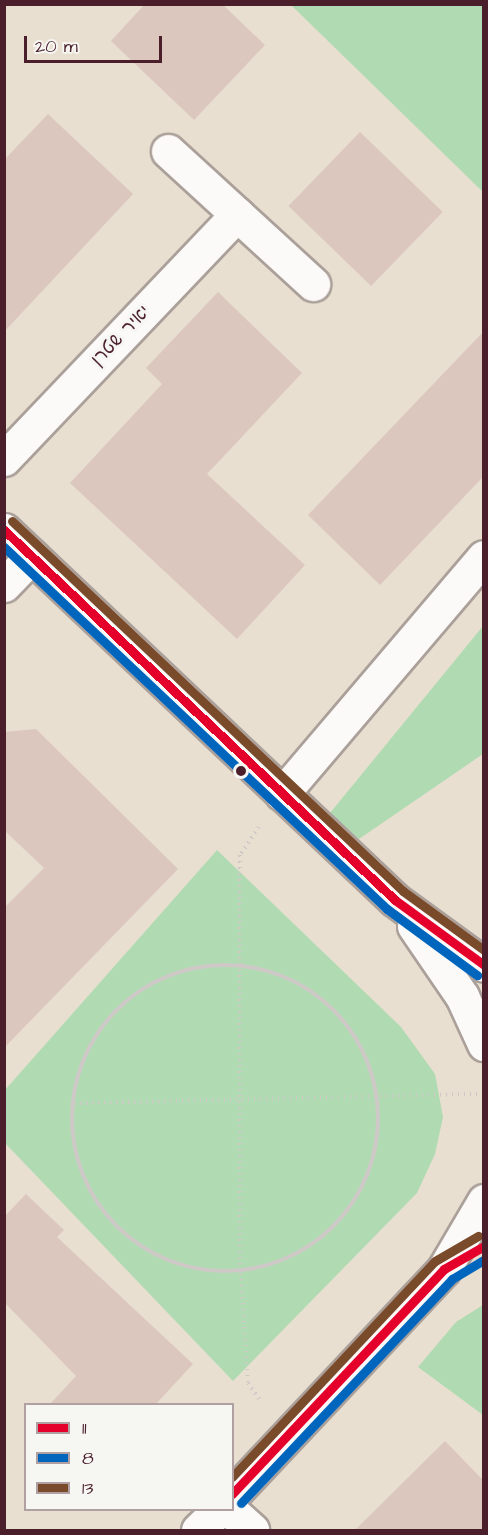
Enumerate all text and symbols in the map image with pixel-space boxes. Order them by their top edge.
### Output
scale bar [27,24,165,62]
text: 20 m [35,34,78,59]
street label: יאיר שטרן [87,301,155,371]
unlabelled marker [235,765,247,777]
legend [24,1403,234,1511]
text: 11 [82,1416,87,1441]
text: 8 [82,1446,94,1471]
text: 13 [82,1476,93,1501]

